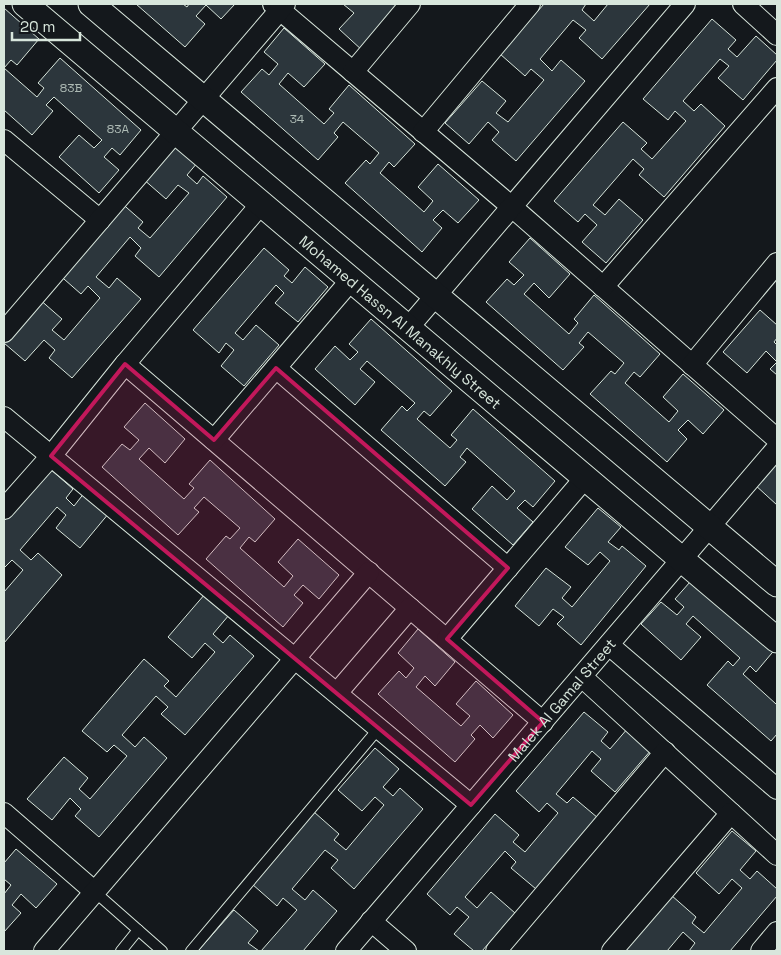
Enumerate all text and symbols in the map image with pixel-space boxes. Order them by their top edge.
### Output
scale bar [12,10,80,42]
text: 20 m [20,17,55,36]
house number: 83B [60,80,82,96]
house number: 34 [290,111,305,127]
house number: 83A [107,121,130,137]
street label: Mohamed Hassn Al Manakhly Street [296,231,506,413]
street label: Malek Al Gamal Street [503,634,620,765]

